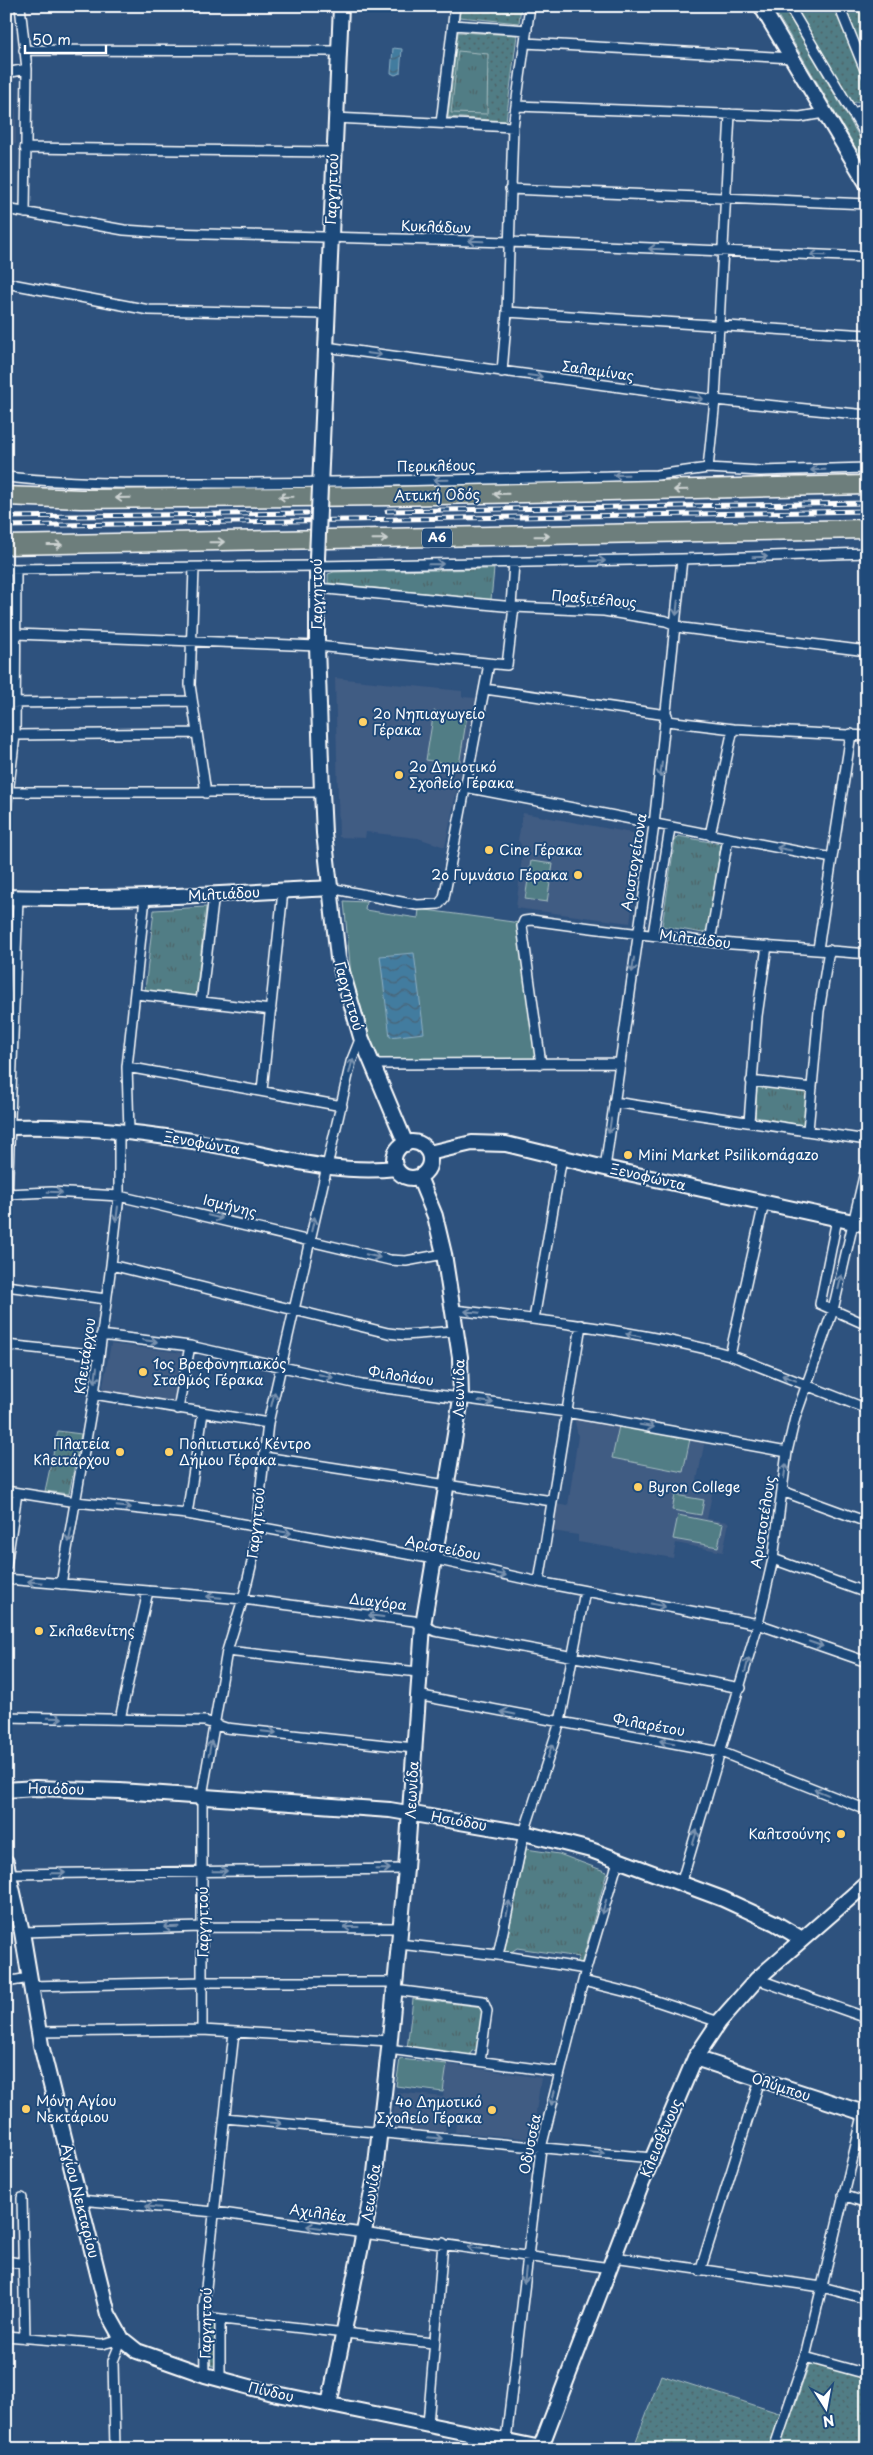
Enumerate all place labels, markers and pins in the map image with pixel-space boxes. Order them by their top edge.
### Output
place label: 2ο Νηπιαγωγείο Γέρακα [373,703,485,740]
marker: 2ο Νηπιαγωγείο Γέρακα [357,716,369,728]
place label: 2ο Δημοτικό Σχολείο Γέρακα [409,756,514,793]
marker: 2ο Δημοτικό Σχολείο Γέρακα [393,769,405,781]
place label: Cine Γέρακα [499,839,582,860]
marker: Cine Γέρακα [483,844,495,856]
place label: 2ο Γυμνάσιο Γέρακα [431,864,568,885]
marker: 2ο Γυμνάσιο Γέρακα [572,869,584,881]
place label: Mini Market Psilikomágazo [638,1144,819,1165]
marker: Mini Market Psilikomágazo [622,1149,634,1161]
place label: 1ος Βρεφονηπιακός Σταθμός Γέρακα [153,1353,287,1390]
marker: 1ος Βρεφονηπιακός Σταθμός Γέρακα [137,1366,149,1378]
place label: Πλατεία Κλειτάρχου [33,1433,110,1470]
place label: Πολιτιστικό Κέντρο Δήμου Γέρακα [179,1433,311,1470]
marker: Πλατεία Κλειτάρχου [114,1446,126,1458]
marker: Πολιτιστικό Κέντρο Δήμου Γέρακα [163,1446,175,1458]
place label: Byron College [648,1476,741,1497]
marker: Byron College [632,1481,644,1493]
place label: Σκλαβενίτης [49,1620,135,1641]
marker: Σκλαβενίτης [33,1625,45,1637]
place label: Καλτσούνης [748,1823,831,1844]
marker: Καλτσούνης [835,1828,847,1840]
place label: Μόνη Αγίου Νεκτάριου [36,2090,116,2127]
place label: 4ο Δημοτικό Σχολείο Γέρακα [377,2091,482,2128]
marker: Μόνη Αγίου Νεκτάριου [20,2103,32,2115]
marker: 4ο Δημοτικό Σχολείο Γέρακα [486,2104,498,2116]

